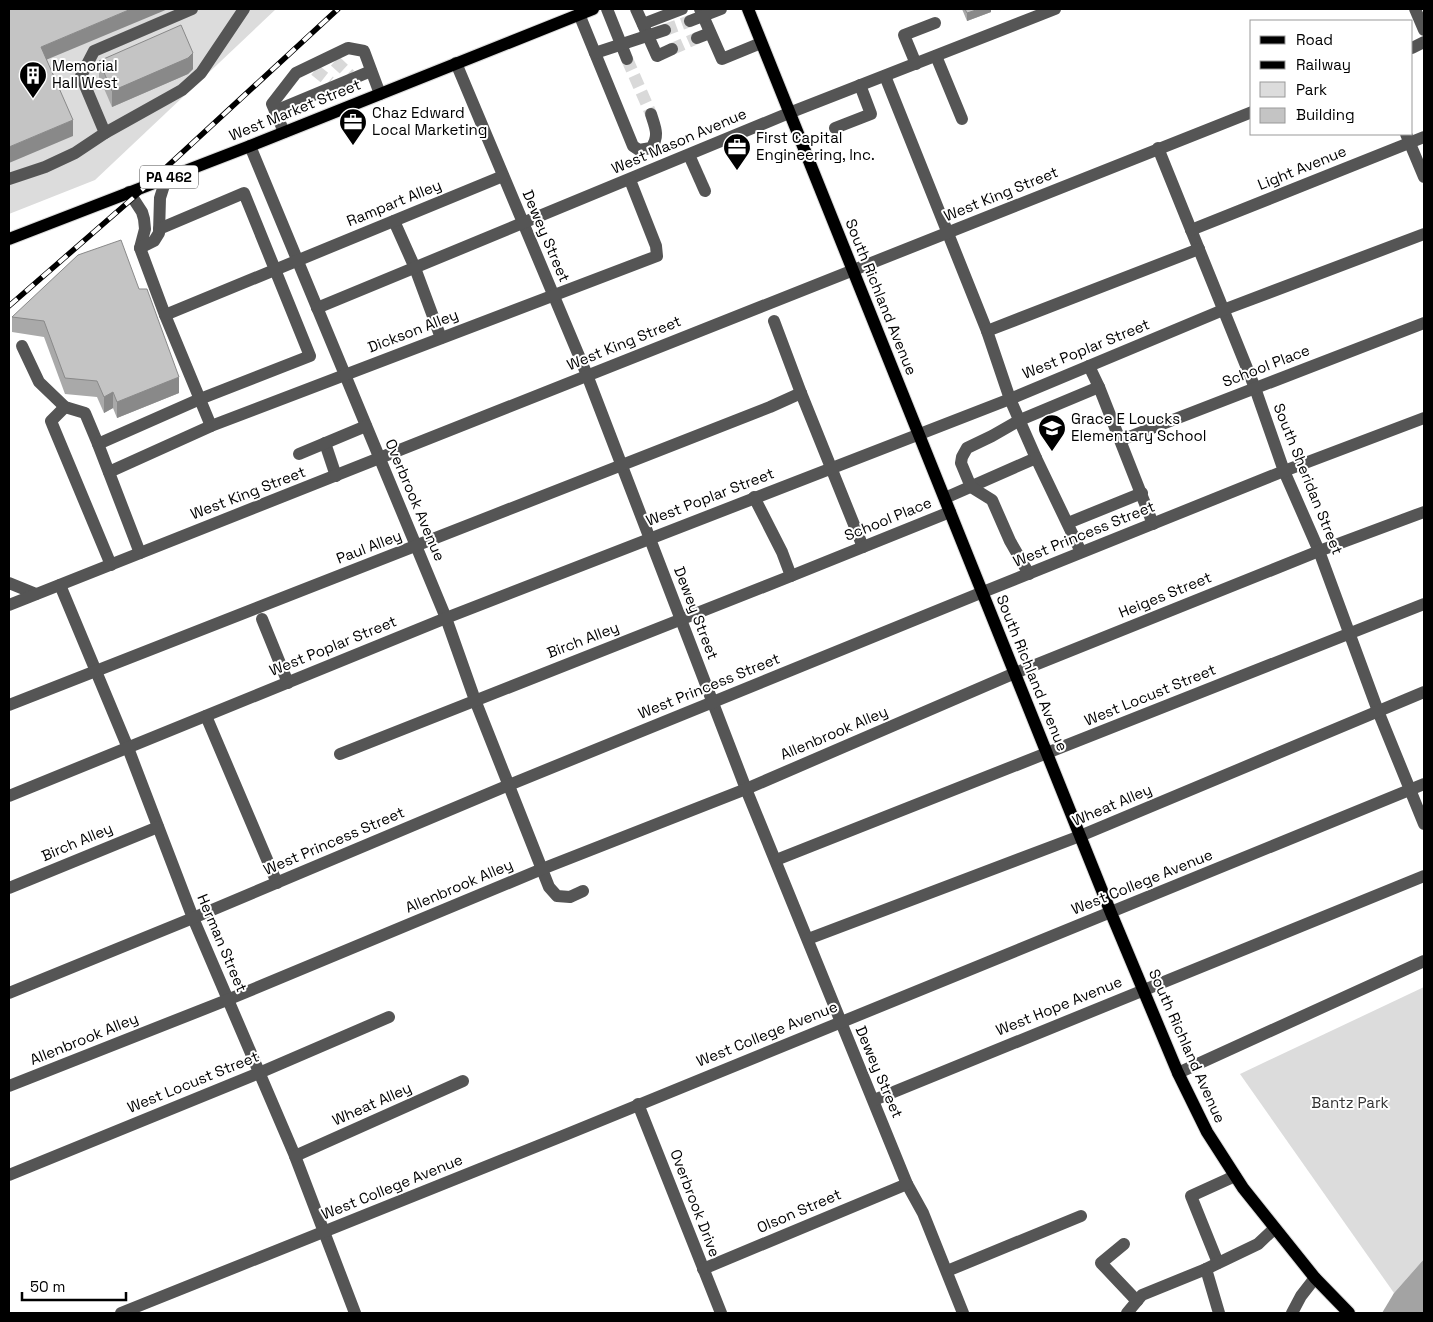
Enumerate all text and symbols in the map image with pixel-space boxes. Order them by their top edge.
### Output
legend [1250,20,1413,135]
text: Road [1296,30,1333,49]
text: Railway [1296,55,1351,74]
place label: Memorial Hall West [52,56,118,92]
building icon: Memorial Hall West [18,60,48,99]
street label: West Market Street [226,74,364,145]
text: Park [1296,80,1327,99]
place label: Chaz Edward Local Marketing [372,103,487,139]
street label: West Mason Avenue [608,103,749,178]
text: Building [1296,105,1355,124]
office icon: Chaz Edward Local Marketing [338,107,368,146]
place label: First Capital Engineering, Inc. [756,128,875,164]
office icon: First Capital Engineering, Inc. [722,132,752,171]
street label: Light Avenue [1255,141,1349,194]
street label: West King Street [941,162,1061,225]
road number: PA 462 [140,166,198,188]
street label: Rampart Alley [344,175,444,230]
street label: Dewey Street [519,187,574,285]
street label: South Richland Avenue [841,216,922,378]
street label: Dickson Alley [365,305,461,356]
street label: West King Street [564,311,684,374]
street label: West Poplar Street [1019,314,1152,383]
street label: School Place [1219,340,1312,391]
street label: South Sheridan Street [1269,400,1348,557]
place label: Grace E Loucks Elementary School [1071,409,1207,445]
school or university icon: Grace E Loucks Elementary School [1037,413,1067,452]
street label: Overbrook Avenue [381,436,450,564]
street label: West King Street [188,462,308,523]
street label: West Poplar Street [643,463,777,530]
street label: School Place [841,492,934,545]
street label: West Princess Street [1010,496,1158,571]
street label: Paul Alley [333,525,404,568]
street label: Dewey Street [670,564,723,662]
street label: Heiges Street [1116,567,1214,622]
street label: South Richland Avenue [992,592,1073,754]
street label: West Poplar Street [266,611,399,680]
street label: Birch Alley [544,617,622,662]
street label: West Princess Street [635,648,783,723]
street label: West Locust Street [1081,659,1218,730]
street label: Allenbrook Alley [777,701,890,764]
street label: Wheat Alley [1069,779,1155,830]
street label: West Princess Street [261,802,407,879]
street label: Birch Alley [38,818,115,865]
street label: West College Avenue [1068,844,1215,919]
street label: Allenbrook Alley [402,854,515,917]
street label: Herman Street [193,891,252,995]
street label: South Richland Avenue [1145,966,1230,1126]
street label: West Hope Avenue [993,971,1125,1040]
street label: West College Avenue [693,996,840,1071]
street label: Allenbrook Alley [27,1008,141,1069]
street label: Dewey Street [852,1023,907,1121]
street label: West Locust Street [124,1046,261,1117]
street label: Wheat Alley [329,1078,414,1129]
park label: Bantz Park [1311,1093,1389,1112]
street label: Overbrook Drive [666,1146,725,1259]
street label: West College Avenue [318,1149,465,1224]
street label: Olson Street [754,1184,844,1237]
scale bar [22,1270,126,1302]
text: 50 m [30,1277,65,1296]

